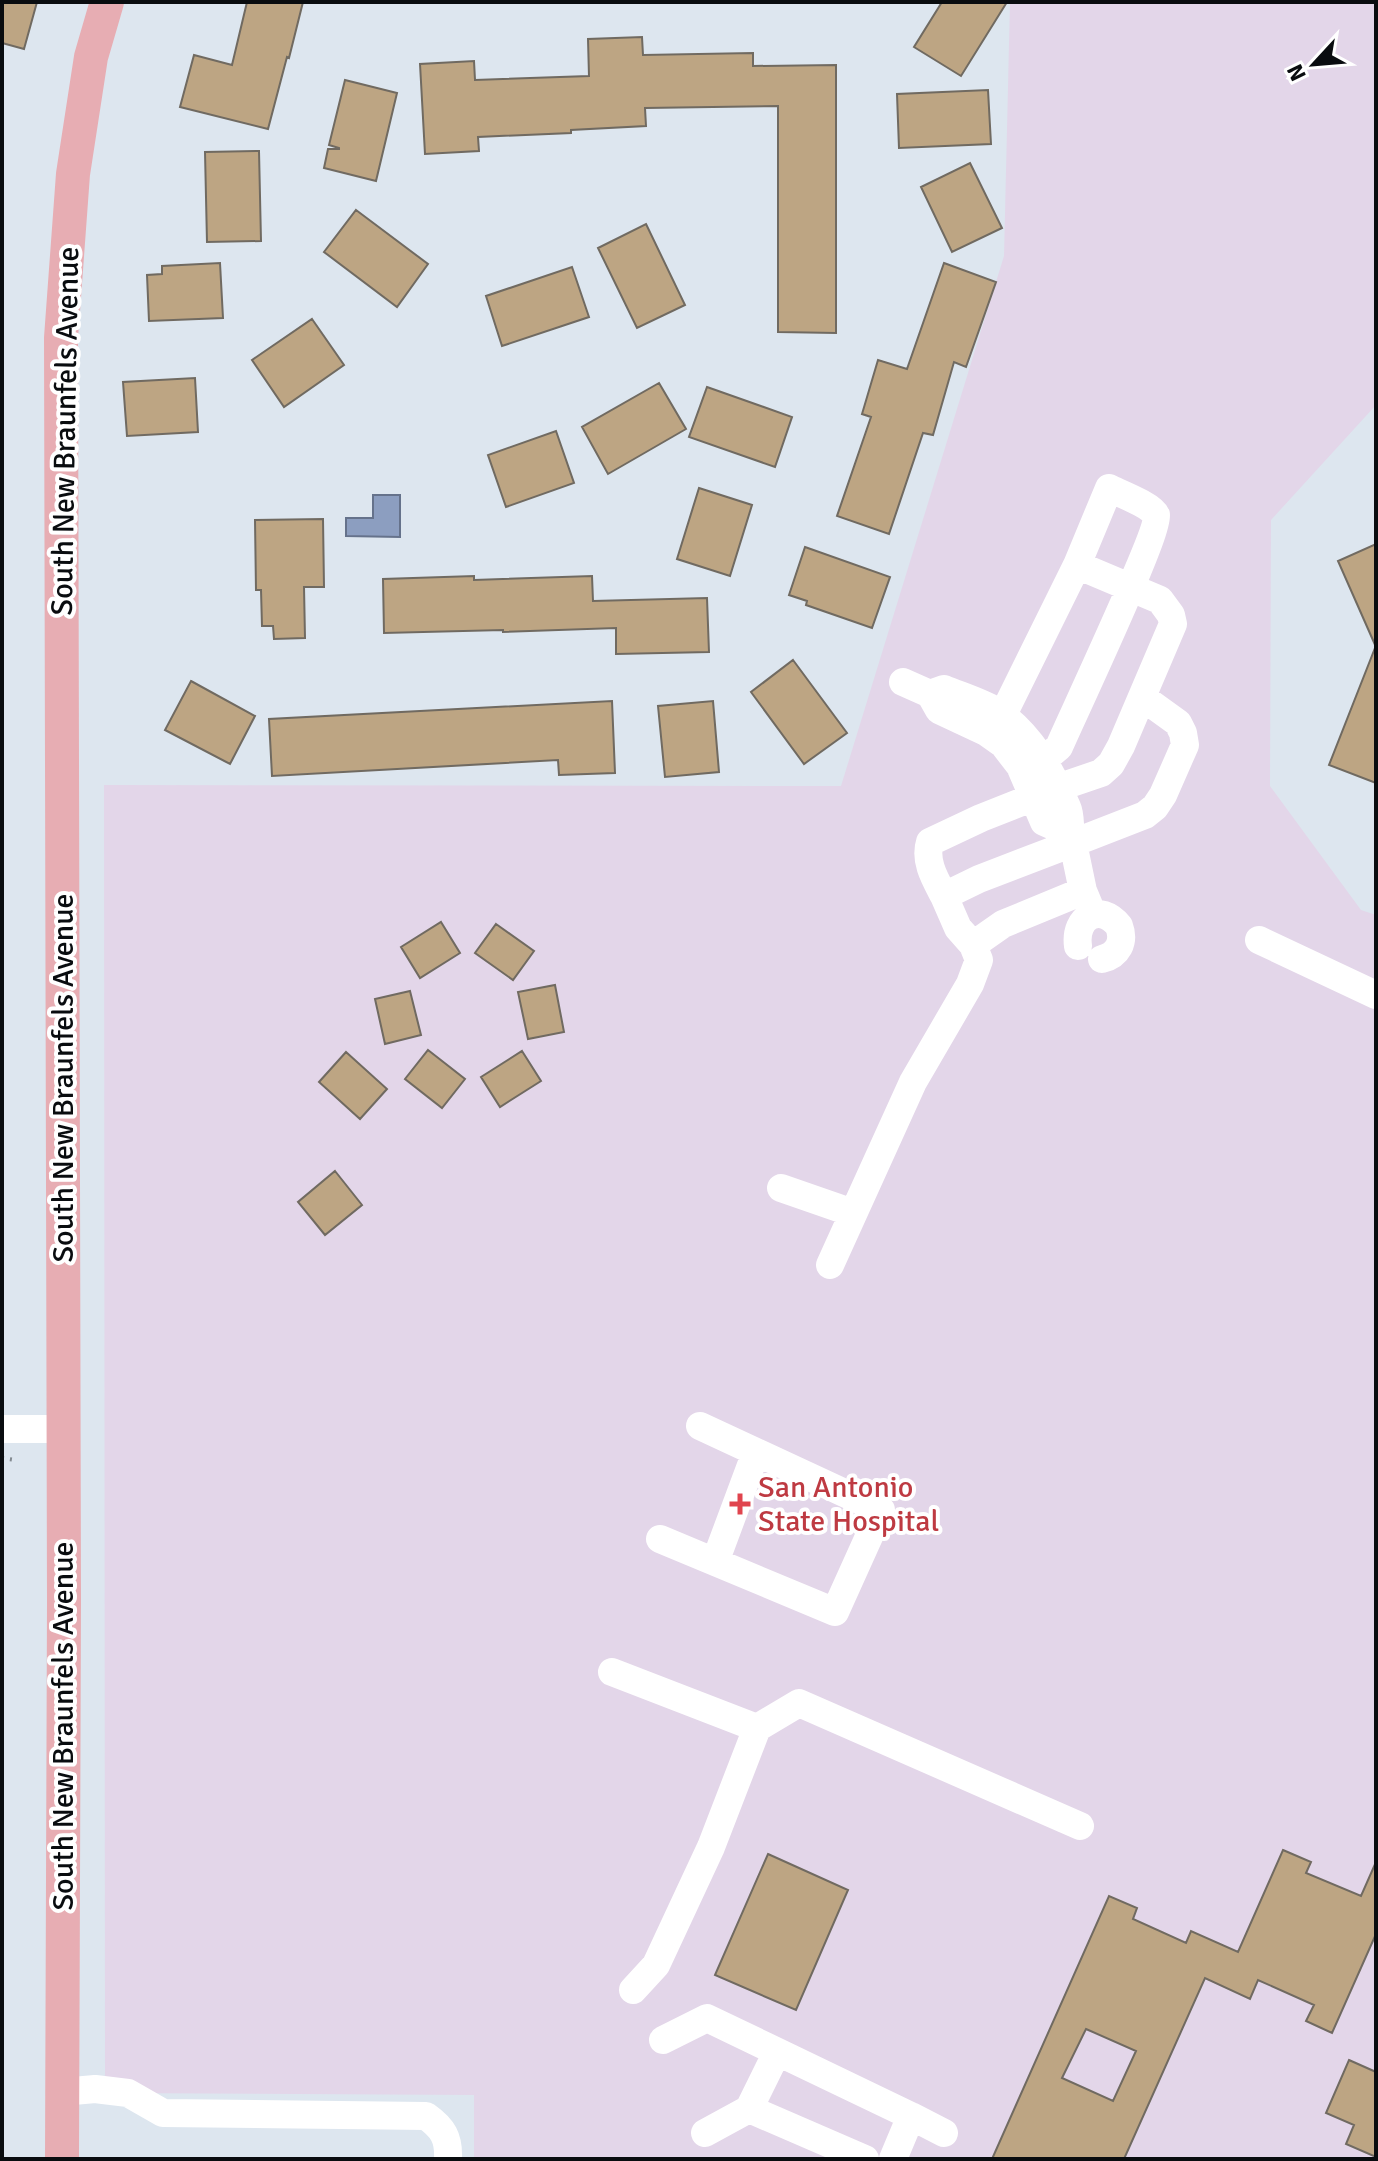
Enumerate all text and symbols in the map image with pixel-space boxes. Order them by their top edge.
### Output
north arrow [1274,24,1354,104]
text: N [1281,60,1312,85]
street label: South New Braunfels Avenue [44,246,87,616]
street label: South New Braunfels Avenue [45,893,82,1263]
place label: San Antonio State Hospital [758,1469,939,1540]
marker: San Antonio State Hospital [729,1493,751,1515]
street label: South New Braunfels Avenue [45,1541,82,1911]

